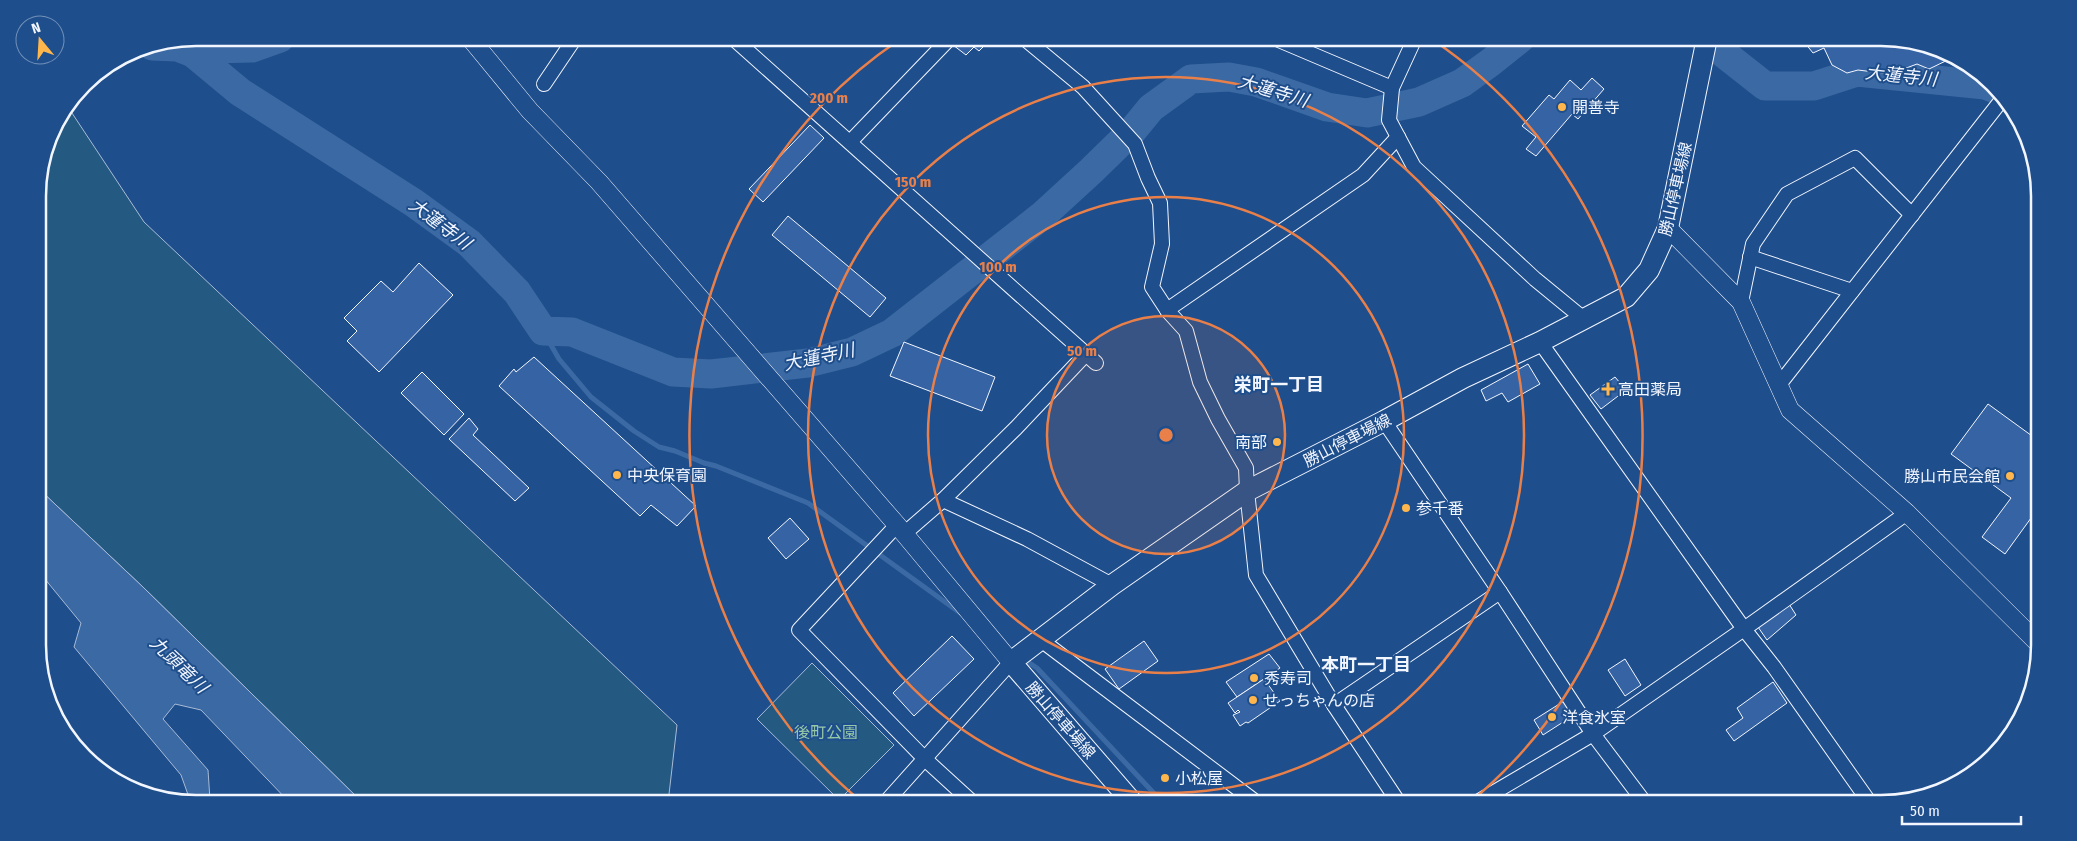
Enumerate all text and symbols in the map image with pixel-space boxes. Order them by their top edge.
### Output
north arrow [15,15,65,65]
text: N [30,19,43,37]
water label: 大蓮寺川 [1864,61,1940,91]
water label: 大蓮寺川 [1235,70,1313,113]
text: 200 m [809,89,848,107]
place label: 開善寺 [1572,98,1620,117]
marker: 開善寺 [1556,101,1568,113]
street label: 勝山停車場線 [1655,140,1696,238]
text: 150 m [895,173,931,191]
water label: 大蓮寺川 [405,194,477,256]
text: 100 m [979,258,1017,276]
water label: 大蓮寺川 [781,338,858,375]
text: 50 m [1067,342,1097,360]
district label: 栄町一丁目 [1234,374,1324,396]
place label: 高田薬局 [1618,380,1682,399]
marker: 高田薬局 [1602,383,1614,395]
street label: 勝山停車場線 [1300,410,1394,471]
centre of rings [1157,426,1175,444]
place label: 南部 [1235,433,1267,452]
marker: 南部 [1271,436,1283,448]
place label: 中央保育園 [627,466,707,485]
place label: 勝山市民会館 [1904,467,2000,486]
marker: 中央保育園 [611,469,623,481]
marker: 勝山市民会館 [2004,470,2016,482]
place label: 参千番 [1416,499,1464,518]
marker: 参千番 [1400,502,1412,514]
water label: 九頭竜川 [145,632,214,699]
district label: 本町一丁目 [1321,654,1411,676]
place label: 秀寿司 [1264,669,1312,688]
marker: 秀寿司 [1248,672,1260,684]
street label: 勝山停車場線 [1022,678,1099,763]
place label: せっちゃんの店 [1263,691,1375,710]
marker: せっちゃんの店 [1247,694,1259,706]
place label: 洋食氷室 [1562,708,1626,727]
marker: 洋食氷室 [1546,711,1558,723]
park label: 後町公園 [794,723,858,742]
place label: 小松屋 [1175,769,1223,788]
marker: 小松屋 [1159,772,1171,784]
scale bar [1902,794,2021,826]
text: 50 m [1910,802,1940,820]

